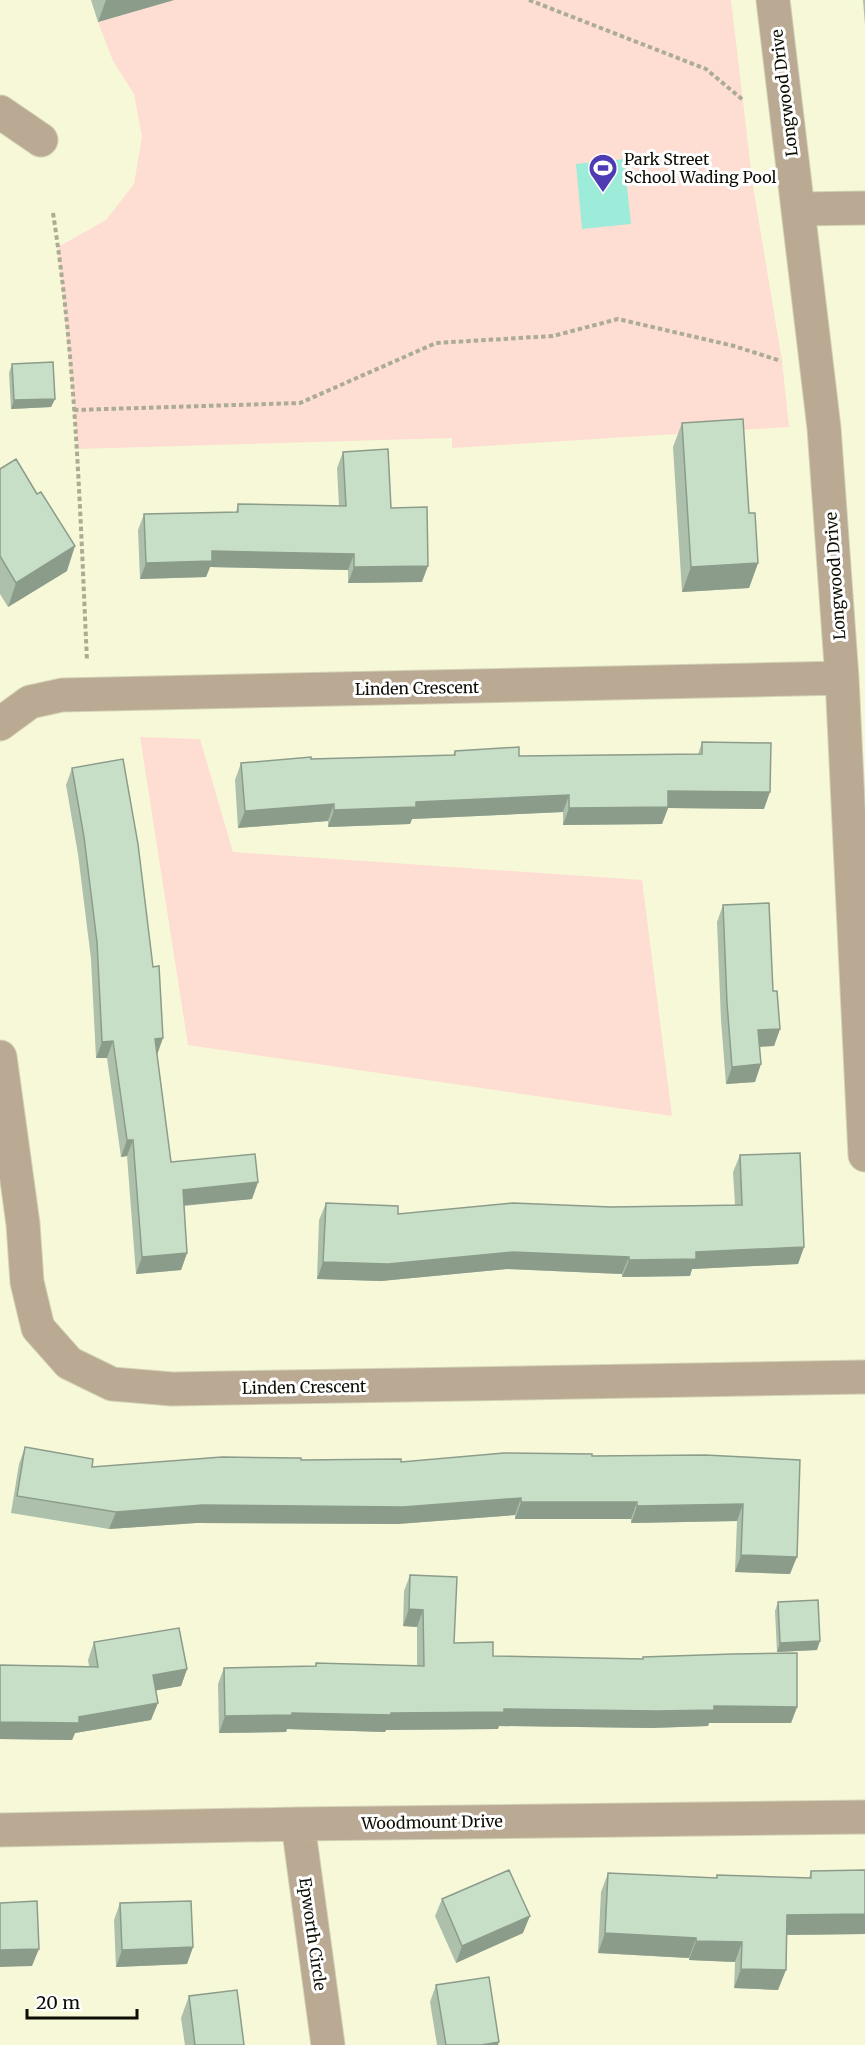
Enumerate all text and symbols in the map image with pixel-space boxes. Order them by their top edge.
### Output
street label: Longwood Drive [766,28,802,158]
place label: Park Street School Wading Pool [624,149,777,187]
sports icon: Park Street School Wading Pool [587,152,619,194]
street label: Longwood Drive [821,512,849,640]
street label: Linden Crescent [355,677,480,699]
street label: Linden Crescent [242,1376,367,1398]
street label: Woodmount Drive [360,1811,503,1833]
street label: Epworth Circle [295,1876,331,1992]
scale bar [27,1982,136,2020]
text: 20 m [36,1991,80,2014]

